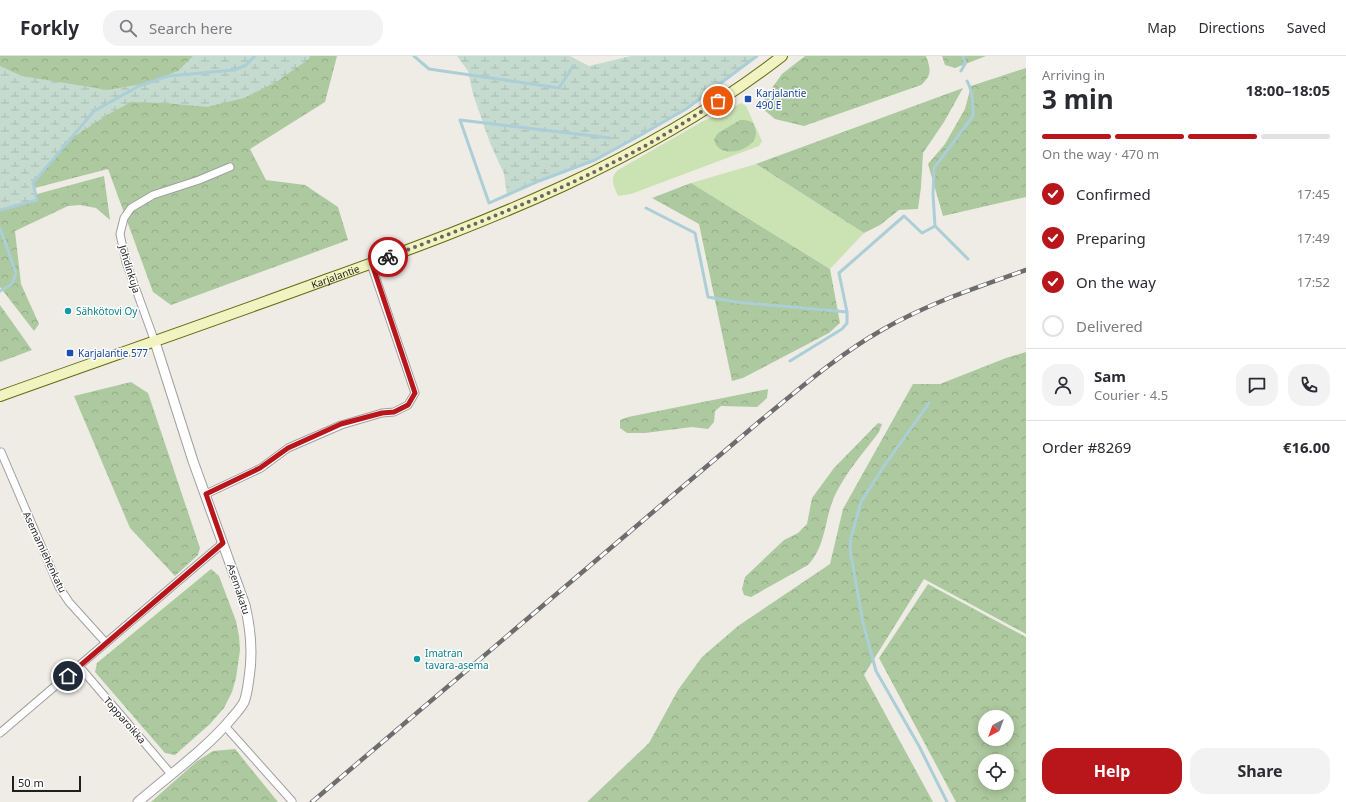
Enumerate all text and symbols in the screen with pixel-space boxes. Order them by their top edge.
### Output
search box [103,10,383,46]
text: Forkly [20,15,79,41]
icon: search [117,17,139,39]
text: Search here [149,18,233,38]
text: Map [1147,18,1176,37]
text: Directions [1198,18,1265,37]
text: Saved [1287,18,1326,37]
text: Arriving in [1042,66,1105,84]
text: 18:00–18:05 [1245,80,1330,100]
text: 3 min [1042,81,1114,117]
pin [701,84,735,118]
place label: Karjalantie 490 E [756,86,807,112]
icon: bag [707,90,729,112]
marker: Karjalantie 490 E [743,94,753,104]
text: On the way · 470 m [1042,145,1159,163]
icon: check [1042,183,1064,205]
text: Confirmed [1076,184,1151,204]
text: 17:45 [1297,185,1330,203]
icon: check [1042,227,1064,249]
text: Preparing [1076,228,1146,248]
text: 17:49 [1297,229,1330,247]
courier [368,237,408,277]
street label: Johdinkuja [116,242,144,295]
icon: bike [377,246,399,268]
street label: Karjalantie [309,261,362,292]
icon: check [1042,271,1064,293]
text: On the way [1076,272,1156,292]
text: 17:52 [1297,273,1330,291]
place label: Sähkötovi Oy [76,304,138,318]
marker: Sähkötovi Oy [63,306,73,316]
text: Delivered [1076,316,1143,336]
place label: Karjalantie 577 [78,346,148,360]
marker: Karjalantie 577 [65,348,75,358]
button: person [1042,364,1084,406]
button: chat [1236,364,1278,406]
button: phone [1288,364,1330,406]
text: Sam [1094,366,1126,386]
text: Courier · 4.5 [1094,386,1168,404]
text: Order #8269 [1042,437,1131,457]
text: €16.00 [1283,437,1330,457]
street label: Asemamiehenkatu [20,509,70,595]
street label: Asemakatu [224,562,254,616]
place label: Imatran tavara-asema [425,646,489,672]
marker: Imatran tavara-asema [412,654,422,664]
pin [51,659,85,693]
icon: home [57,665,79,687]
street label: Topparoikka [101,694,149,746]
north arrow [978,710,1014,746]
map controls [978,710,1014,790]
button: Help [1042,748,1182,794]
button: Share [1190,748,1330,794]
button: locate [978,754,1014,790]
scale bar [12,774,81,793]
text: 50 m [18,775,44,790]

